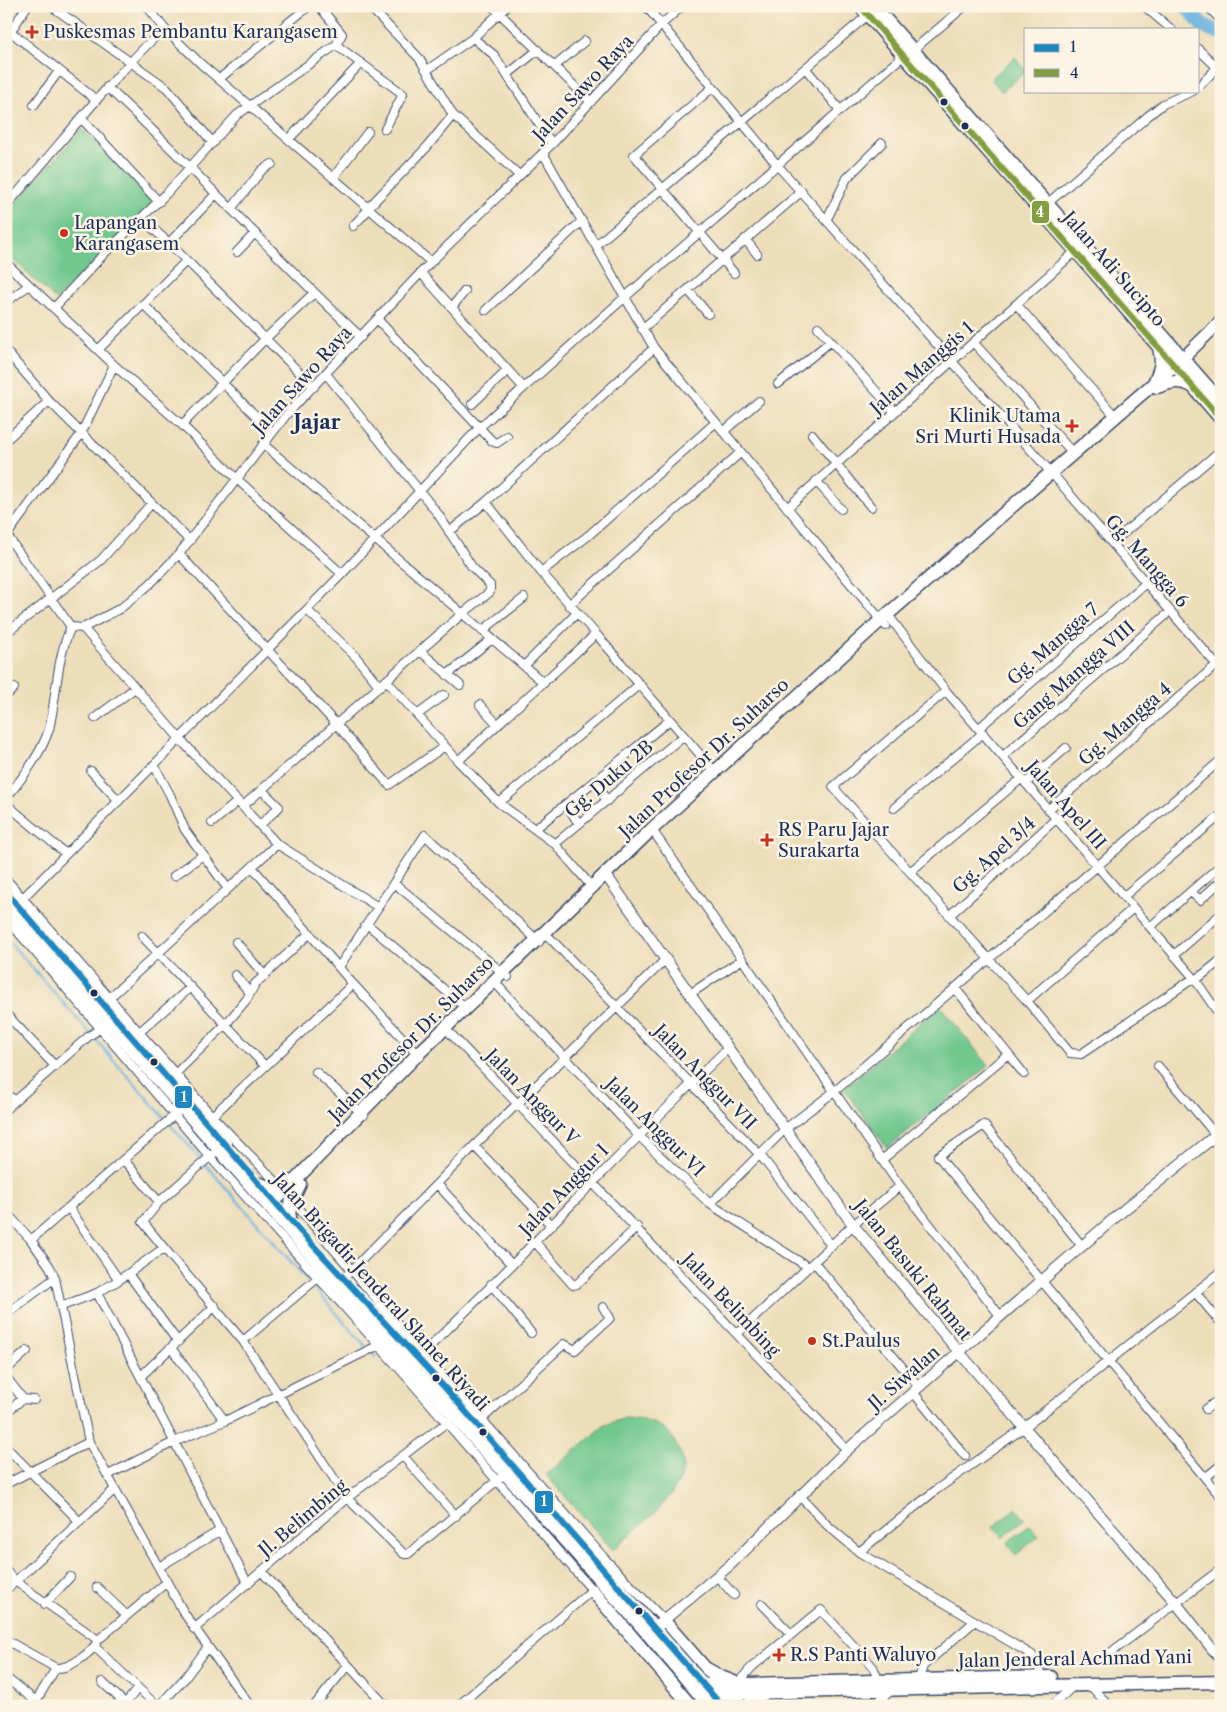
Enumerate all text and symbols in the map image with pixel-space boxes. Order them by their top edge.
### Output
place label: Puskesmas Pembantu Karangasem [43,21,338,43]
marker: Puskesmas Pembantu Karangasem [25,25,39,39]
legend [1024,28,1200,92]
street label: Jalan Sawo Raya [526,30,638,148]
text: 1 [1070,37,1077,56]
text: 4 [1070,63,1079,82]
unlabelled marker [939,97,949,107]
unlabelled marker [960,121,970,131]
line badge: 4 [1031,200,1050,224]
text: 4 [1036,203,1044,221]
street label: Jalan Adi Sucipto [1056,205,1170,331]
place label: Lapangan Karangasem [74,212,180,255]
marker: Lapangan Karangasem [58,227,70,239]
street label: Jalan Manggis 1 [863,317,979,421]
street label: Jalan Sawo Raya [246,321,357,441]
place label: Klinik Utama Sri Murti Husada [915,405,1061,448]
district label: Jajar [289,410,341,434]
marker: Klinik Utama Sri Murti Husada [1065,419,1079,433]
street label: Gg. Mangga 6 [1101,510,1193,612]
street label: Gg. Mangga 7 [1003,598,1103,690]
street label: Gang Mangga VIII [1009,616,1139,734]
street label: Jalan Profesor Dr. Suharso [612,673,794,845]
street label: Gg. Mangga 4 [1074,678,1176,770]
street label: Gg. Duku 2B [560,736,658,822]
street label: Jalan Apel III [1019,754,1111,854]
street label: Gg. Apel 3/4 [948,812,1040,898]
place label: RS Paru Jajar Surakarta [778,819,890,862]
marker: RS Paru Jajar Surakarta [760,833,774,847]
street label: Jalan Profesor Dr. Suharso [322,952,498,1128]
unlabelled marker [89,988,99,998]
street label: Jalan Anggur VII [649,1019,761,1135]
street label: Jalan Anggur V [479,1042,584,1150]
unlabelled marker [149,1057,159,1067]
street label: Jalan Anggur VI [600,1072,710,1182]
line badge: 1 [174,1085,193,1109]
text: 1 [181,1088,188,1106]
street label: Jalan Anggur I [513,1139,613,1243]
street label: Jalan Brigadir Jenderal Slamet Riyadi [266,1166,494,1416]
street label: Jalan Basuki Rahmat [848,1193,977,1345]
street label: Jalan Belimbing [675,1246,785,1362]
place label: St.Paulus [822,1330,900,1352]
marker: St.Paulus [806,1335,818,1347]
street label: Jl. Siwalan [862,1341,944,1417]
unlabelled marker [431,1373,441,1383]
unlabelled marker [478,1427,488,1437]
street label: Jl. Belimbing [252,1474,352,1563]
line badge: 1 [534,1490,554,1514]
text: 1 [541,1492,548,1510]
unlabelled marker [634,1606,644,1616]
place label: R.S Panti Waluyo [790,1644,936,1666]
street label: Jalan Jenderal Achmad Yani [955,1646,1193,1672]
marker: R.S Panti Waluyo [772,1648,786,1662]

